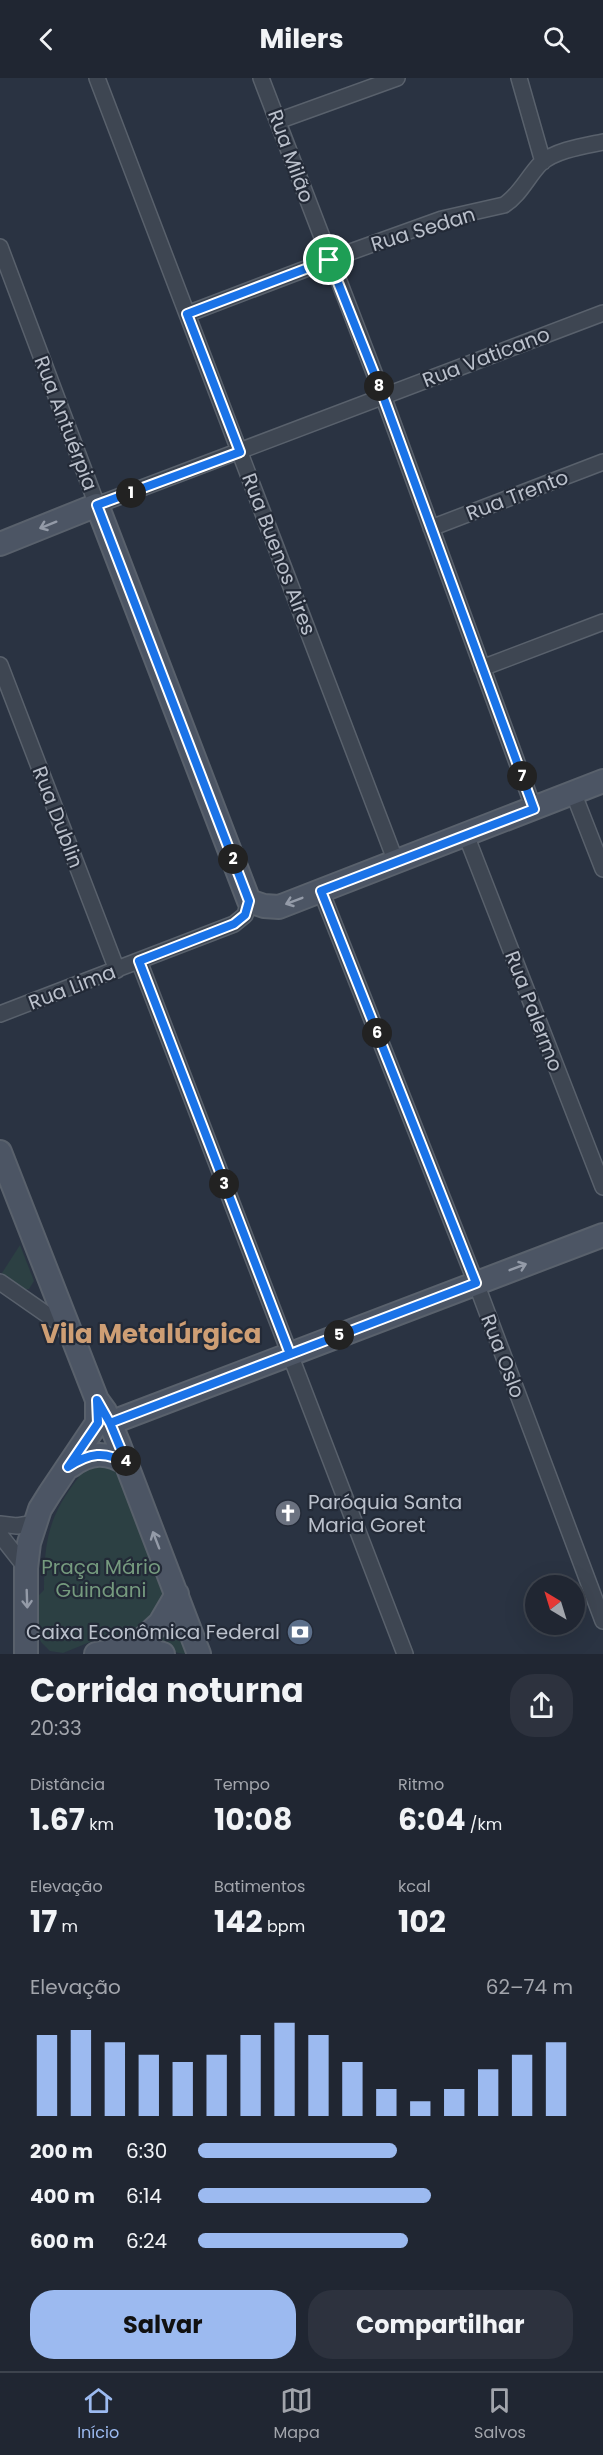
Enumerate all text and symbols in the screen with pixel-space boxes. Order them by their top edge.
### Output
text: Milers [260,20,343,57]
icon: back [30,23,63,56]
icon: search [540,23,573,56]
street label: Rua Milão [261,106,321,206]
street label: Rua Sedan [367,200,479,258]
pin [303,234,354,285]
icon: arrive [312,243,345,276]
street label: Rua Vaticano [418,320,554,394]
street label: Rua Antuérpia [27,352,105,494]
pin: 8 [364,371,394,401]
text: 8 [374,374,384,397]
street label: Rua Trento [462,463,572,527]
street label: Rua Buenos Aires [235,469,323,639]
pin: 1 [116,478,146,508]
text: 1 [128,481,134,504]
one-way arrow [40,520,58,531]
pin: 7 [507,761,537,791]
street label: Rua Dublin [26,762,90,872]
text: 7 [518,764,526,787]
pin: 2 [218,844,248,874]
text: 2 [228,847,238,870]
one-way arrow [285,896,304,907]
street label: Rua Palermo [498,947,570,1075]
street label: Rua Lima [24,958,120,1016]
pin: 6 [362,1018,392,1048]
text: 6 [372,1021,382,1044]
pin: 3 [209,1169,239,1199]
text: 3 [219,1172,229,1195]
one-way arrow [508,1261,527,1272]
street label: Rua Oslo [474,1310,532,1402]
district label: Vila Metalúrgica [41,1316,261,1352]
pin: 5 [324,1320,354,1350]
text: 5 [334,1323,344,1346]
pin: 4 [111,1446,141,1476]
text: 4 [121,1449,131,1472]
place label: Paróquia Santa Maria Goret [308,1488,462,1539]
church icon: Paróquia Santa Maria Goret [273,1498,303,1528]
one-way arrow [150,1531,161,1550]
park label: Praça Mário Guindani [41,1553,161,1604]
north arrow [525,1575,585,1635]
map controls [525,1575,585,1635]
one-way arrow [21,1589,32,1609]
bank icon: Caixa Econômica Federal [285,1617,315,1647]
place label: Caixa Econômica Federal [26,1618,280,1646]
text: Corrida noturna [30,1667,304,1714]
button: share [510,1674,573,1737]
text: 20:33 [30,1714,82,1742]
text: Distância [30,1773,105,1796]
text: Tempo [214,1773,270,1796]
text: Ritmo [398,1773,444,1796]
text: 1.67 [30,1798,85,1841]
text: 10:08 [214,1798,292,1841]
text: 6:04 [398,1798,466,1841]
text: km [85,1813,114,1836]
text: /km [466,1813,502,1836]
text: Elevação [30,1875,103,1898]
text: Batimentos [214,1875,305,1898]
text: kcal [398,1875,431,1898]
text: 17 [30,1900,57,1943]
text: 142 [214,1900,263,1943]
text: 102 [398,1900,446,1943]
text: m [57,1915,78,1938]
text: bpm [263,1915,305,1938]
text: Elevação [30,1973,121,2001]
text: 62–74 m [486,1973,573,2001]
text: 200 m [30,2137,93,2165]
text: 6:30 [126,2137,167,2165]
text: 400 m [30,2182,95,2210]
text: 6:14 [126,2182,162,2210]
text: 600 m [30,2227,94,2255]
text: 6:24 [126,2227,167,2255]
button: Salvar [30,2290,296,2359]
button: Compartilhar [308,2290,573,2359]
tab: Início [77,2384,119,2445]
tab: Mapa [274,2384,320,2445]
tab: Salvos [474,2384,526,2445]

